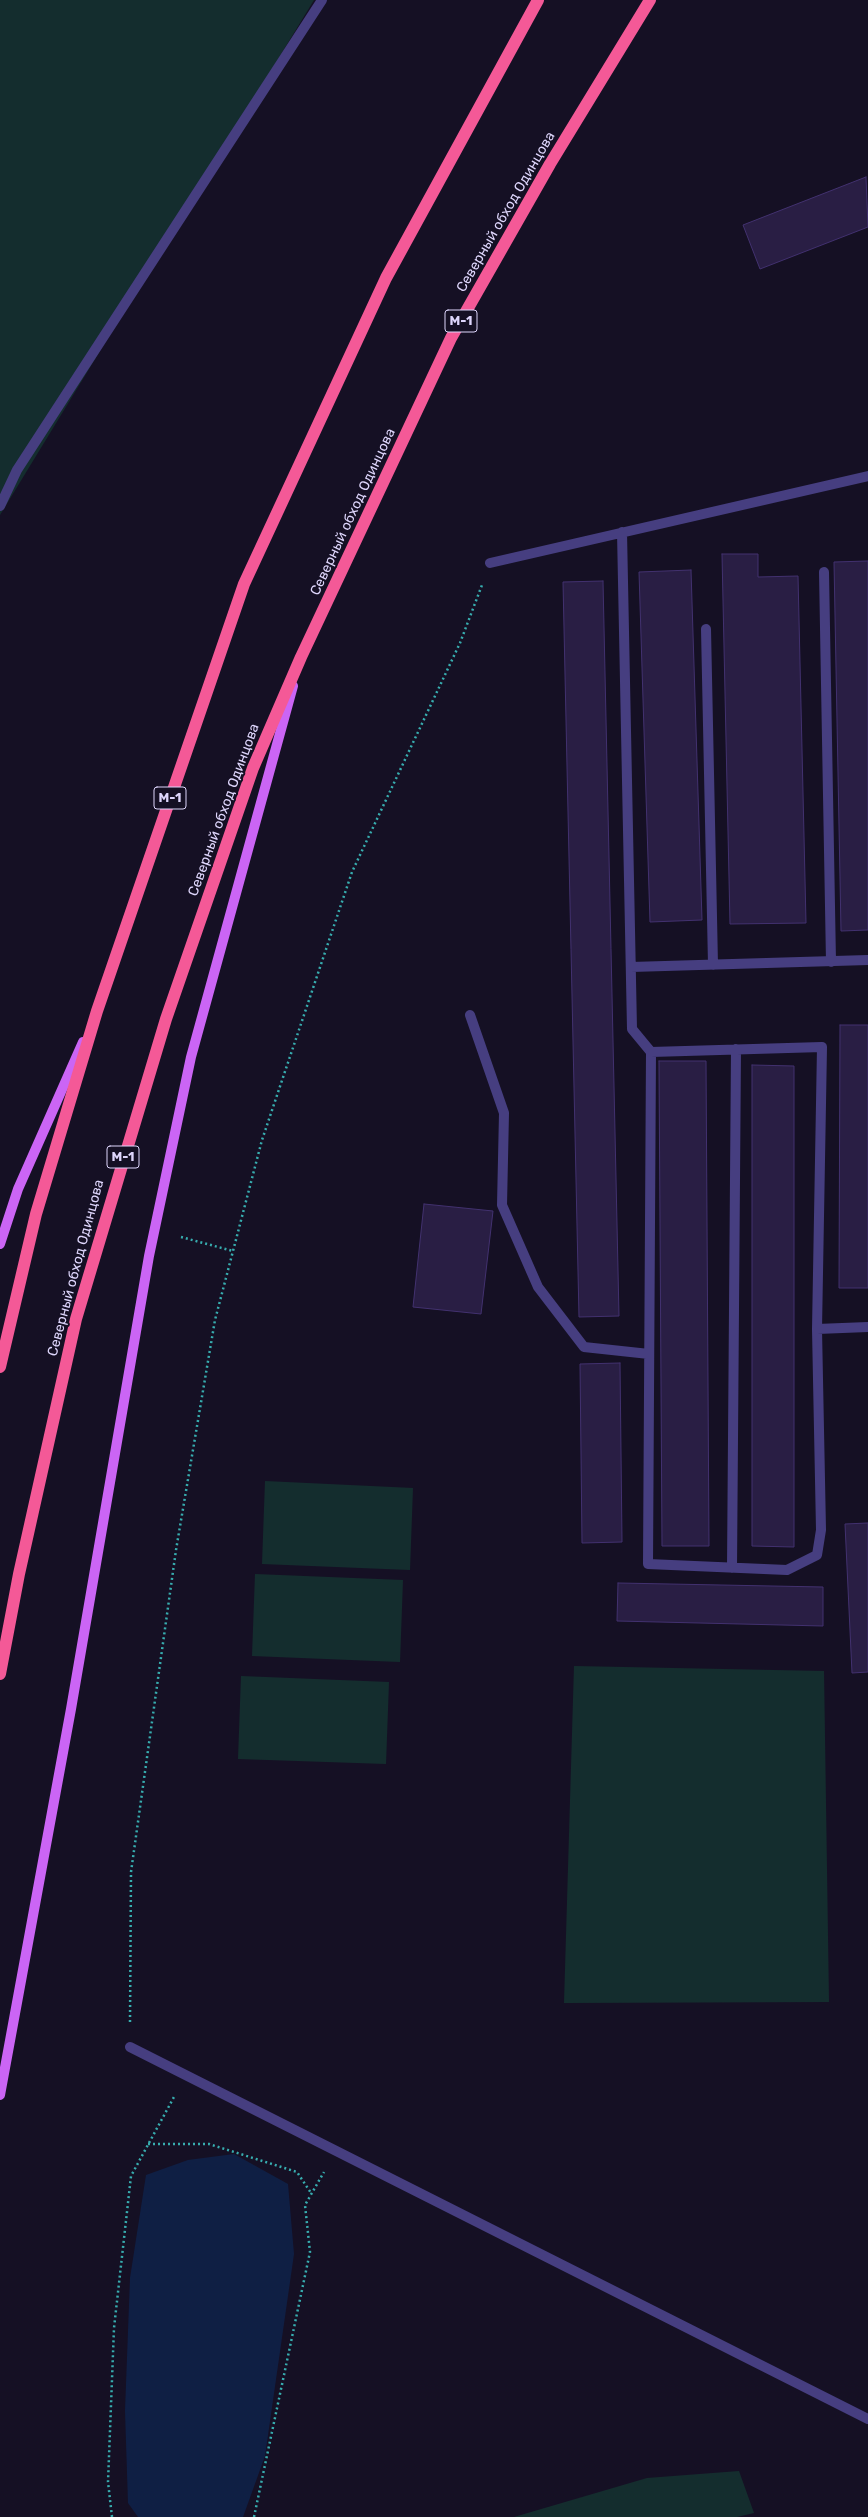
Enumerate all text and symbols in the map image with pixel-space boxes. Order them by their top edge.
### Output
street label: Северный обход Одинцова [453,129,559,295]
road number: М-1 [445,310,477,332]
street label: Северный обход Одинцова [307,426,399,598]
street label: Северный обход Одинцова [185,721,263,899]
road number: М-1 [154,787,186,809]
road number: М-1 [107,1146,139,1168]
street label: Северный обход Одинцова [44,1178,108,1358]

